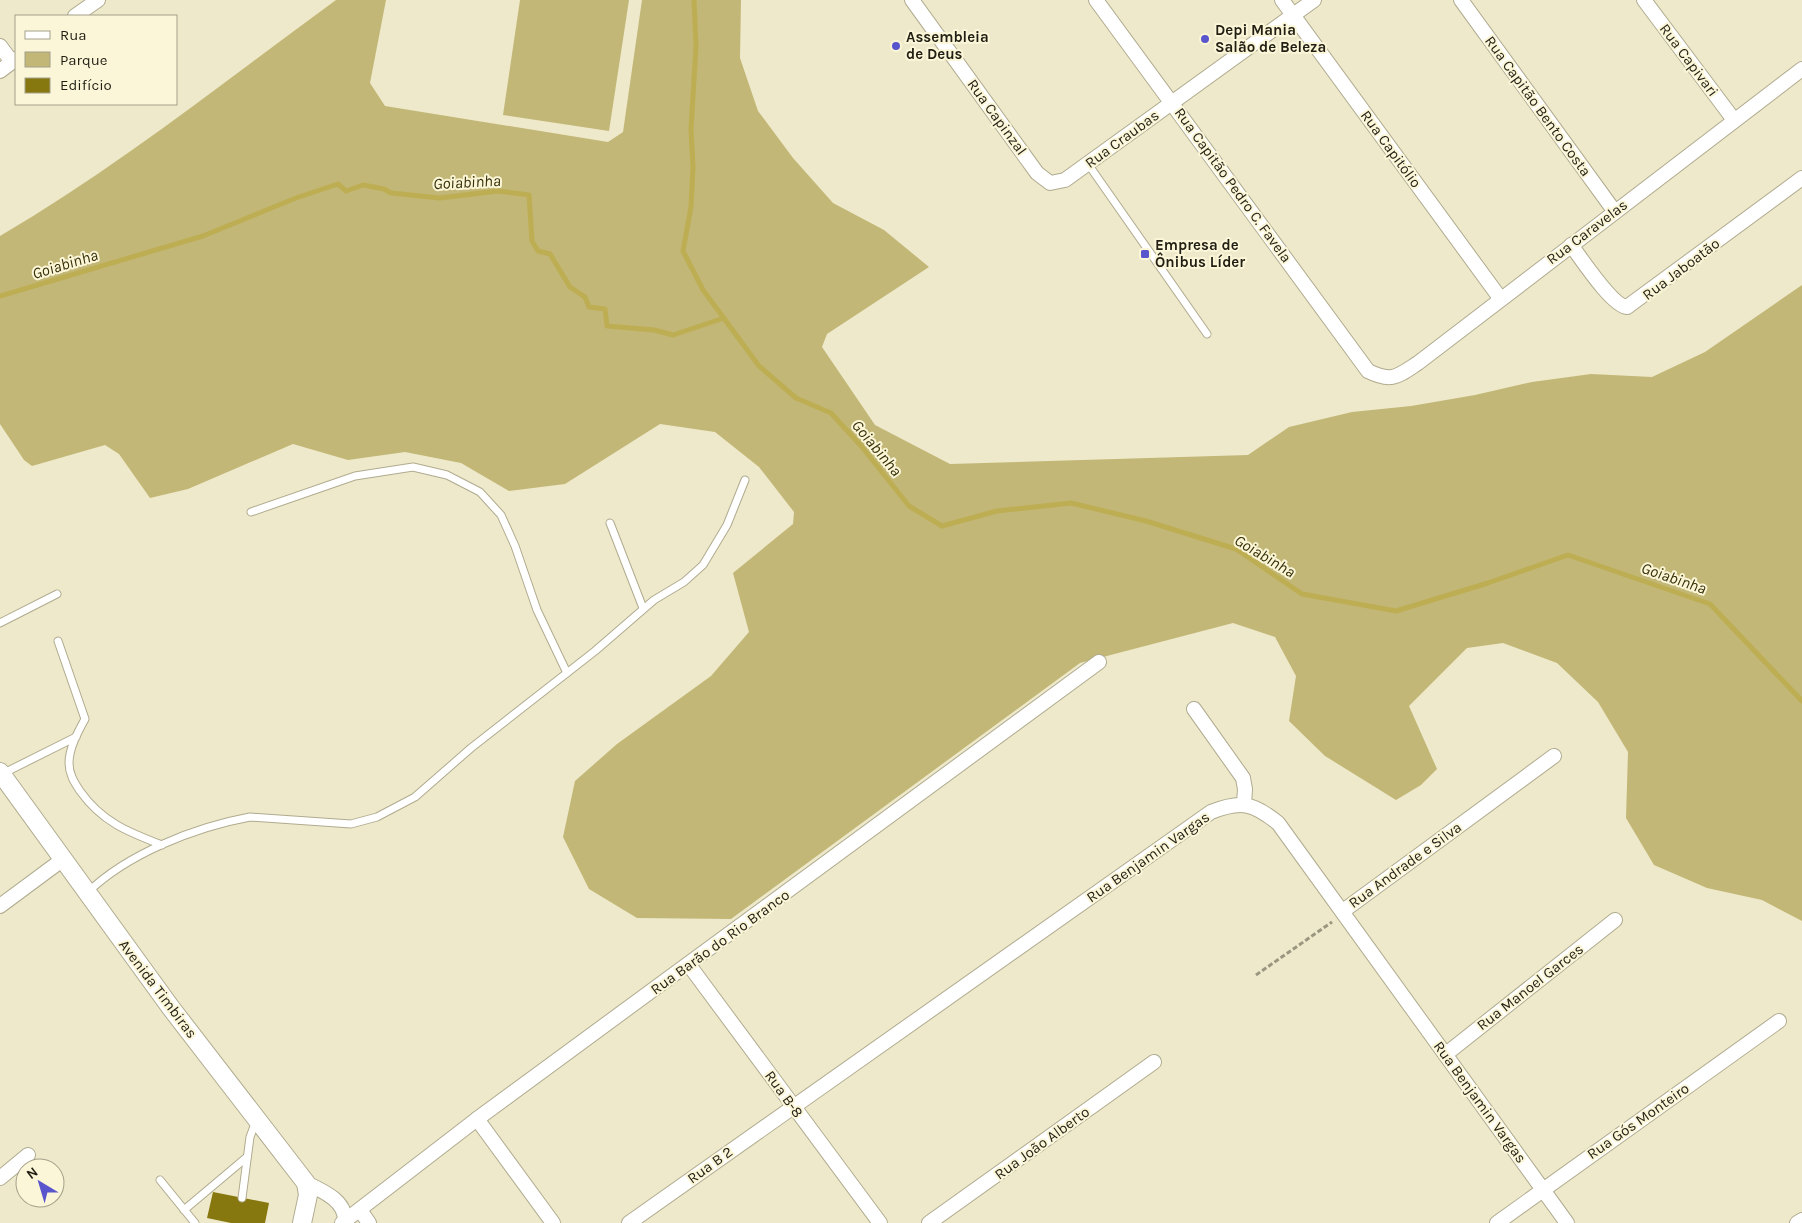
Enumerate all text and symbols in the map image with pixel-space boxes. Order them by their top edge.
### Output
legend [15,15,178,105]
street label: Rua Capivari [1656,20,1722,100]
place label: Depi Mania Salão de Beleza [1215,21,1326,56]
text: Rua [60,26,87,44]
place label: Assembleia de Deus [906,28,989,63]
street label: Rua Capitão Bento Costa [1481,32,1595,180]
marker: Depi Mania Salão de Beleza [1199,33,1211,45]
marker: Assembleia de Deus [890,40,902,52]
text: Parque [60,51,108,69]
text: Edifício [60,76,112,94]
street label: Rua Capinzal [963,76,1031,158]
street label: Rua Capitão Pedro C. Favela [1171,104,1295,266]
street label: Rua Craubas [1081,106,1163,172]
street label: Rua Capitólio [1357,107,1425,191]
water label: Goiabinha [433,171,501,193]
street label: Rua Caravelas [1543,196,1631,268]
street label: Rua Jaboatão [1639,234,1723,304]
place label: Empresa de Ônibus Líder [1155,236,1245,271]
water label: Goiabinha [30,245,100,283]
marker: Empresa de Ônibus Líder [1139,248,1151,260]
water label: Goiabinha [848,416,906,480]
water label: Goiabinha [1231,530,1299,582]
water label: Goiabinha [1639,558,1709,598]
street label: Rua Benjamin Vargas [1083,808,1213,906]
street label: Rua Andrade e Silva [1345,818,1465,912]
street label: Rua Barão do Rio Branco [647,886,793,998]
street label: Avenida Timbiras [115,936,201,1042]
street label: Rua Manoel Garces [1473,940,1587,1034]
street label: Rua Benjamin Vargas [1430,1038,1530,1166]
street label: Rua B-8 [761,1067,807,1121]
street label: Rua Gós Monteiro [1583,1079,1693,1163]
street label: Rua João Alberto [991,1102,1093,1184]
street label: Rua B 2 [684,1143,736,1187]
north arrow [15,1158,65,1208]
text: N [23,1163,41,1183]

